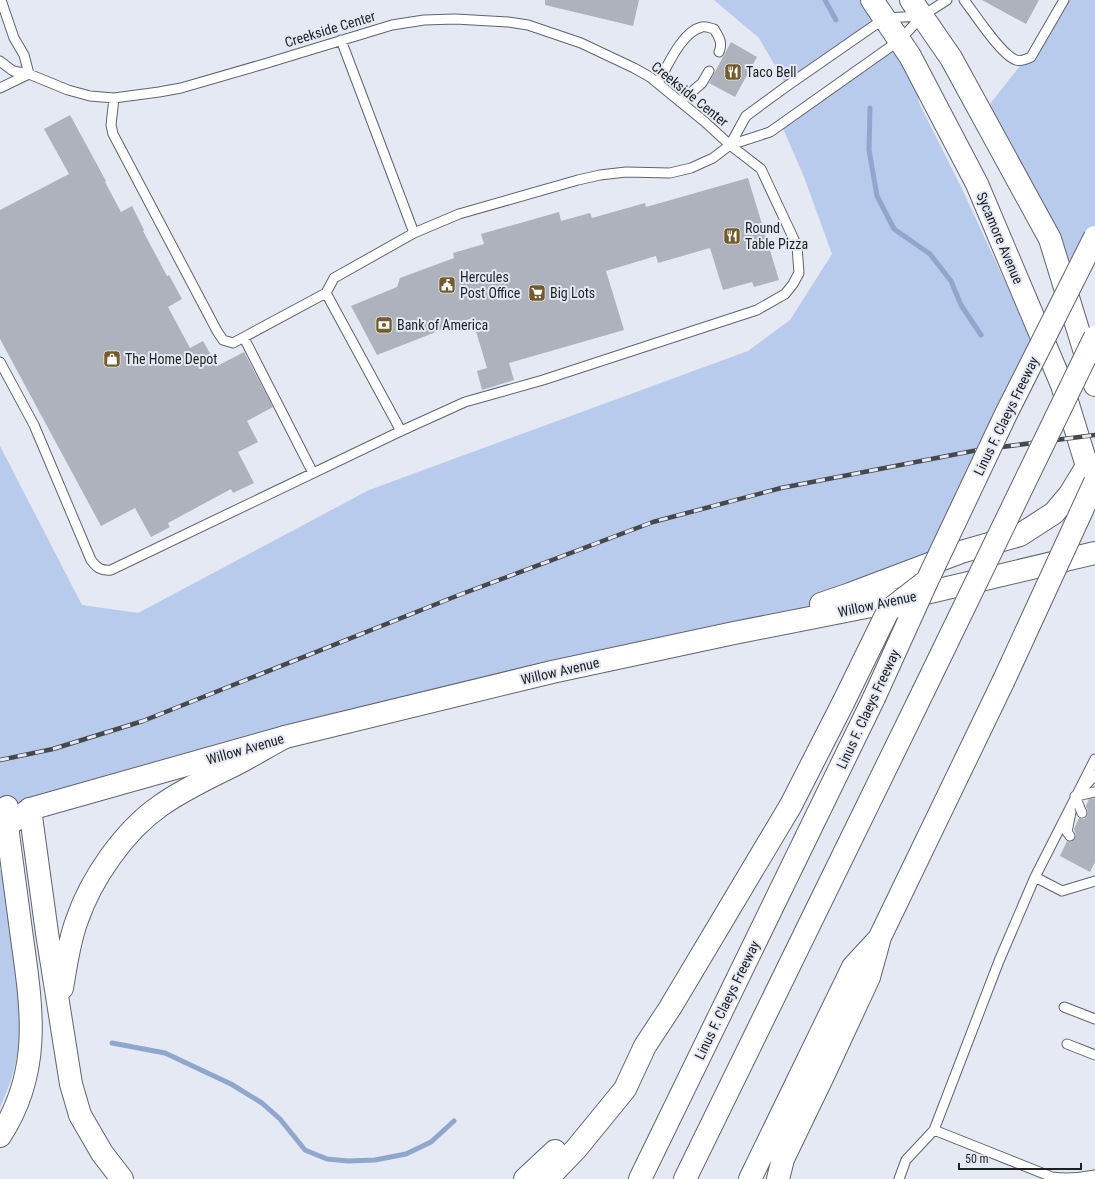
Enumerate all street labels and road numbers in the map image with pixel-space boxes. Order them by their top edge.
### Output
street label: Creekside Center [283,8,377,50]
street label: Creekside Center [648,58,732,130]
street label: Sycamore Avenue [973,190,1027,287]
street label: Linus F. Claeys Freeway [970,354,1042,478]
street label: Willow Avenue [836,588,918,620]
street label: Linus F. Claeys Freeway [833,646,903,771]
street label: Willow Avenue [519,654,601,688]
street label: Willow Avenue [204,730,286,768]
street label: Linus F. Claeys Freeway [691,938,763,1062]

